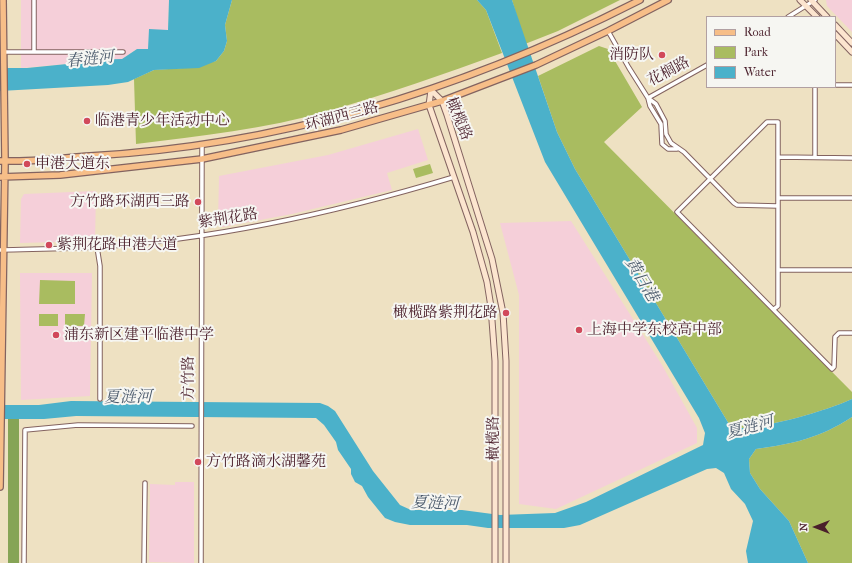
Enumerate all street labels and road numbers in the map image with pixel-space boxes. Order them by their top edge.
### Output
street label: 花榈路 [645,53,693,91]
street label: 橄榄路 [441,95,475,143]
street label: 环湖西三路 [303,99,381,135]
street label: 紫荆花路 [197,205,259,233]
street label: 方竹路 [180,356,198,400]
street label: 橄榄路 [485,416,503,460]

